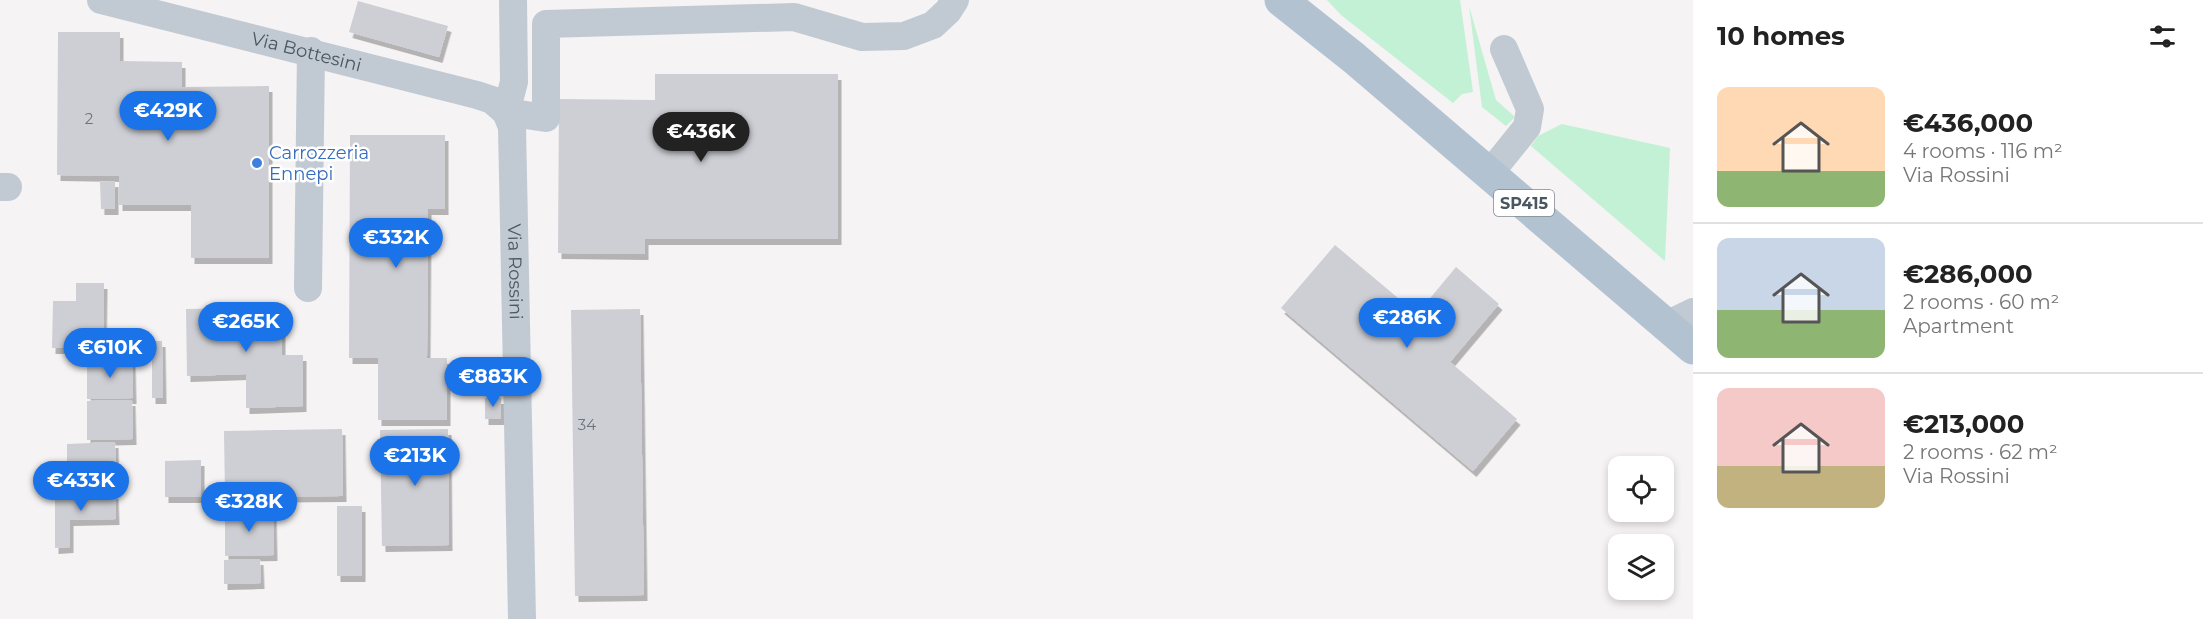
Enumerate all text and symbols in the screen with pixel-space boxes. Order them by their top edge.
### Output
text: 10 homes [1717,20,1845,52]
icon: filters [2146,20,2179,53]
street label: Via Bottesini [249,27,364,76]
pin: €429K [126,91,210,142]
text: €429K [133,98,203,122]
text: €436,000 [1903,107,2033,139]
house number: 2 [85,109,93,128]
icon: home [1765,111,1837,183]
pin: €436K [659,112,743,163]
text: €436K [667,119,735,143]
text: 4 rooms · 116 m² [1903,139,2063,163]
place label: Carrozzeria Ennepi [269,142,369,185]
marker: Carrozzeria Ennepi [250,156,264,170]
text: Via Rossini [1903,163,2010,187]
road number: SP415 [1494,190,1554,216]
pin: €332K [354,218,438,269]
street label: Via Rossini [503,223,527,320]
text: €332K [363,225,429,249]
text: €286,000 [1903,258,2033,290]
icon: home [1765,262,1837,334]
text: 2 rooms · 60 m² [1903,290,2059,314]
pin: €286K [1365,298,1449,349]
pin: €265K [204,302,288,353]
text: €286K [1373,305,1441,329]
text: €265K [212,309,280,333]
text: Apartment [1903,314,2014,338]
pin: €610K [68,328,152,379]
text: €610K [78,335,142,359]
pin: €883K [451,357,535,408]
text: €883K [458,364,528,388]
text: €213,000 [1903,408,2024,440]
icon: home [1765,412,1837,484]
house number: 34 [578,415,596,434]
pin: €213K [373,436,457,487]
text: 2 rooms · 62 m² [1903,440,2058,464]
text: €213K [384,443,446,467]
map controls [1608,456,1674,600]
button: locate [1608,456,1674,522]
pin: €433K [39,461,123,512]
text: Via Rossini [1903,464,2010,488]
text: €433K [47,468,115,492]
pin: €328K [207,482,291,533]
text: €328K [215,489,283,513]
button: layers [1608,534,1674,600]

